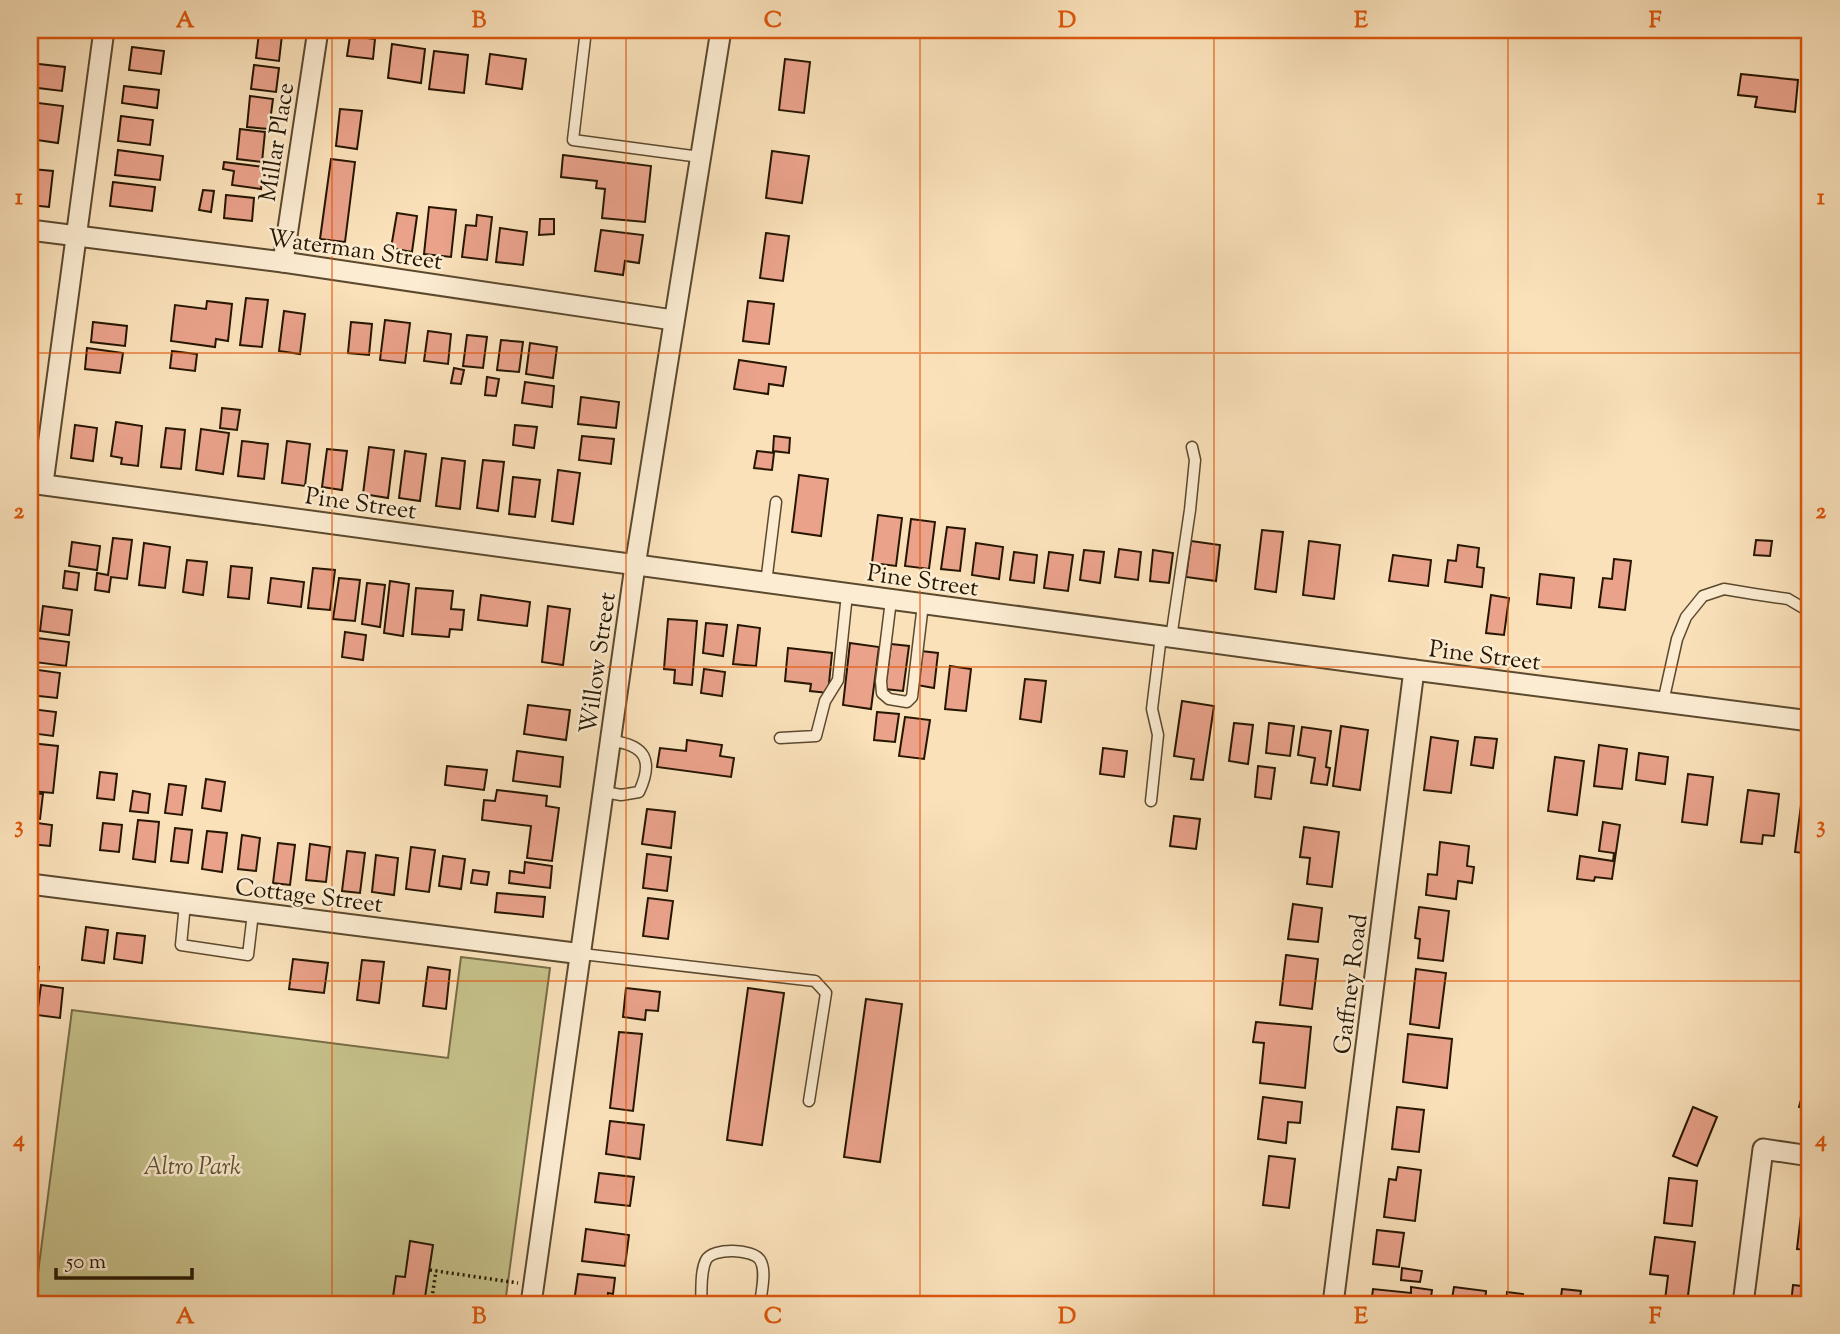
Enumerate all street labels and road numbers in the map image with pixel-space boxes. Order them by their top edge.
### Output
street label: Millar Place [252,80,304,204]
street label: Waterman Street [265,222,445,280]
street label: Pine Street [303,480,419,530]
street label: Pine Street [865,557,981,607]
street label: Willow Street [572,590,626,736]
street label: Pine Street [1427,633,1543,681]
street label: Cottage Street [233,871,385,923]
street label: Gaffney Road [1327,912,1378,1056]

